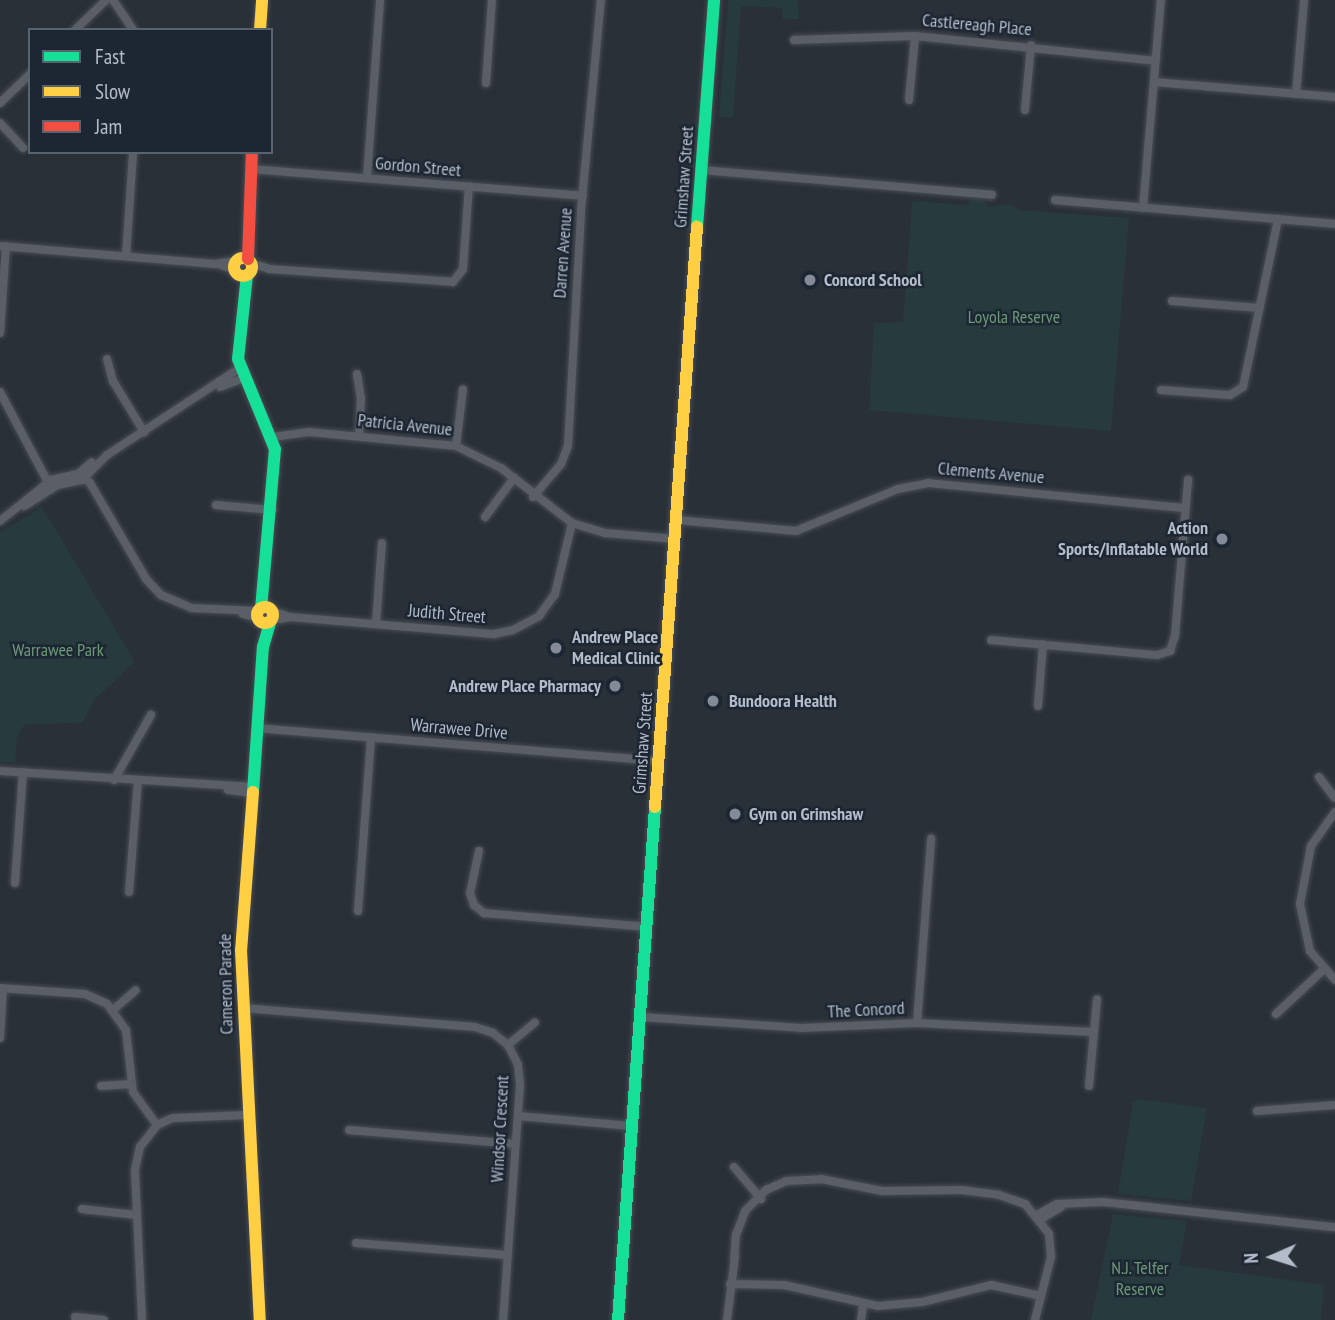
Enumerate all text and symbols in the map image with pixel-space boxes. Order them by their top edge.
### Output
street label: Castlereagh Place [921,9,1033,41]
legend [28,28,273,154]
text: Fast [95,43,125,70]
text: Slow [95,78,130,105]
text: Jam [95,113,122,140]
street label: Grimshaw Street [670,125,698,229]
street label: Gordon Street [374,152,462,182]
street label: Darren Avenue [549,207,577,299]
place label: Concord School [824,269,922,291]
marker: Concord School [802,272,818,288]
park label: Loyola Reserve [968,306,1060,328]
street label: Patricia Avenue [356,409,454,441]
street label: Clements Avenue [937,458,1045,488]
place label: Action Sports/Inflatable World [1058,518,1208,560]
marker: Action Sports/Inflatable World [1214,531,1230,547]
street label: Judith Street [407,600,487,628]
place label: Andrew Place Medical Clinic [572,627,661,670]
marker: Andrew Place Medical Clinic [546,638,566,658]
park label: Warrawee Park [12,639,104,661]
place label: Andrew Place Pharmacy [449,675,601,697]
marker: Andrew Place Pharmacy [607,678,623,694]
place label: Bundoora Health [729,690,837,712]
street label: Grimshaw Street [629,691,657,795]
marker: Bundoora Health [703,691,723,711]
street label: Warrawee Drive [410,714,508,744]
place label: Gym on Grimshaw [749,803,863,825]
marker: Gym on Grimshaw [727,806,743,822]
street label: Cameron Parade [214,933,238,1035]
street label: The Concord [827,997,905,1023]
street label: Windsor Crescent [486,1075,514,1183]
north arrow [1237,1222,1307,1292]
text: N [1239,1252,1263,1264]
park label: N.J. Telfer Reserve [1110,1258,1170,1300]

